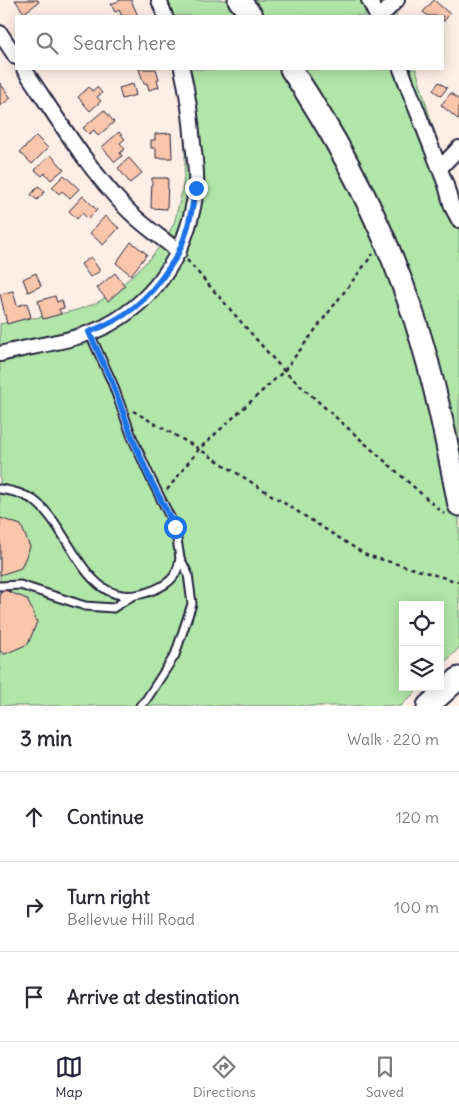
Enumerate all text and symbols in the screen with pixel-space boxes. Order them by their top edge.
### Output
search box [15,15,444,70]
icon: search [33,29,61,57]
text: Search here [73,31,176,55]
route end [185,177,208,200]
route start [164,516,187,539]
map controls [399,601,444,691]
button: locate [399,601,444,646]
button: layers [399,646,444,691]
text: 3 min [20,725,72,752]
text: Walk · 220 m [347,729,439,749]
icon: ahead [20,803,48,831]
text: Continue [67,805,144,829]
text: 120 m [396,807,439,827]
text: Turn right [67,885,150,909]
icon: right [20,893,48,921]
text: 100 m [394,897,439,917]
text: Bellevue Hill Road [67,909,195,929]
icon: arrive [20,983,48,1011]
text: Arrive at destination [67,985,240,1009]
tab: Map [55,1053,83,1101]
tab: Directions [193,1053,256,1101]
tab: Saved [366,1053,404,1101]

